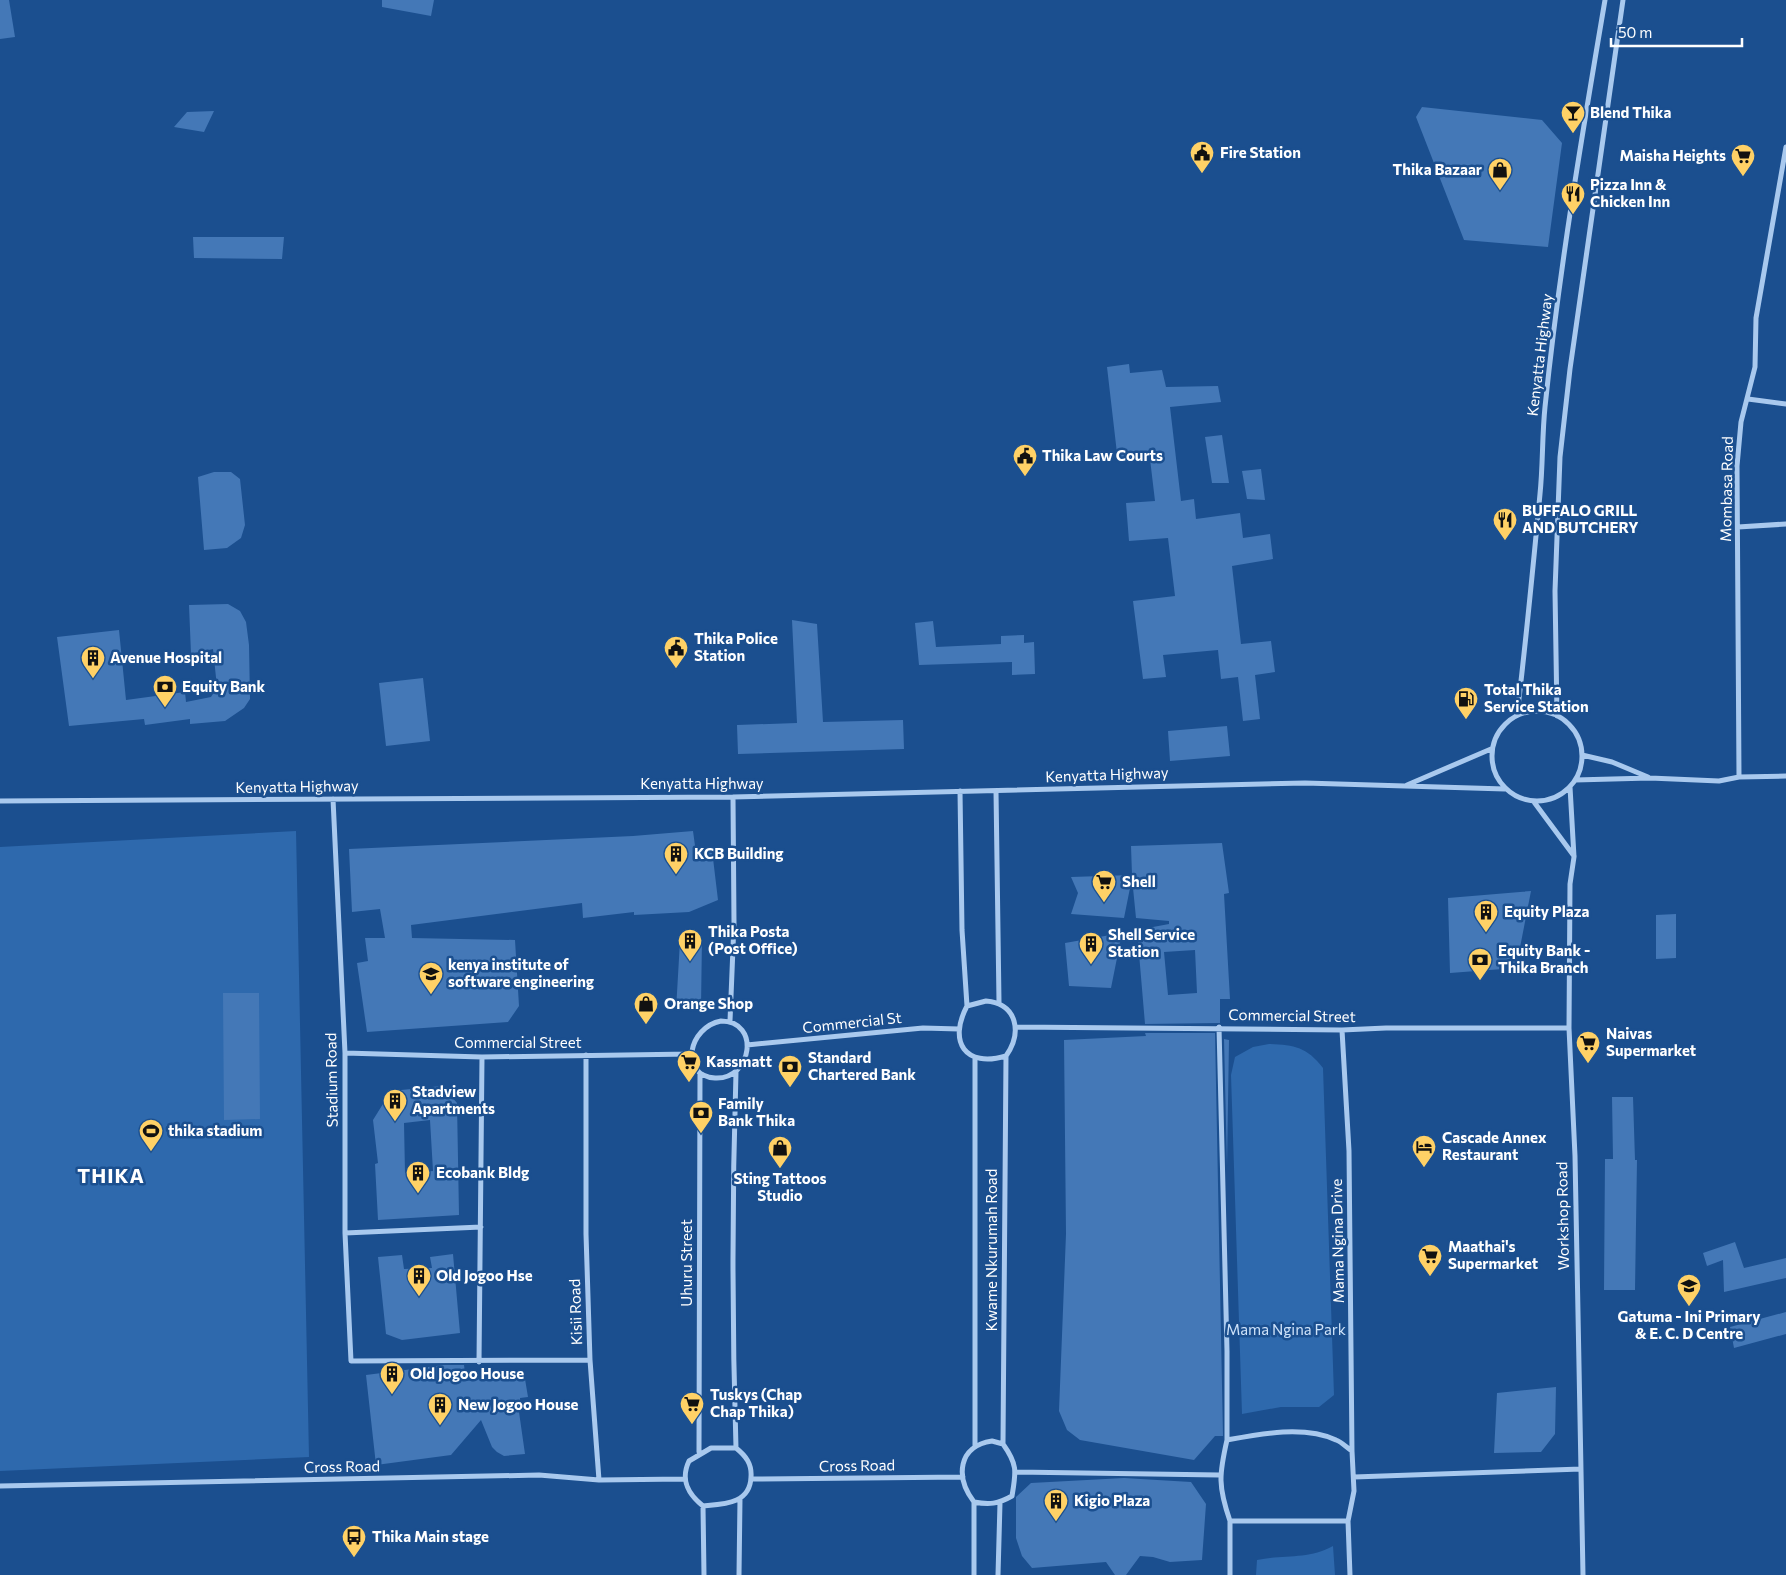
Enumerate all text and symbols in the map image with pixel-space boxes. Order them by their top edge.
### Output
scale bar [1611,15,1742,47]
text: 50 m [1618,23,1652,41]
bar icon: Blend Thika [1560,100,1586,134]
place label: Blend Thika [1590,103,1671,121]
public building icon: Fire Station [1189,140,1215,174]
place label: Fire Station [1220,143,1301,161]
supermarket icon: Maisha Heights [1730,143,1756,177]
place label: Maisha Heights [1620,146,1726,164]
shop icon: Thika Bazaar [1487,157,1513,191]
place label: Thika Bazaar [1393,160,1482,178]
place label: Pizza Inn & Chicken Inn [1590,175,1670,210]
restaurant icon: Pizza Inn & Chicken Inn [1560,181,1586,215]
street label: Kenyatta Highway [1523,292,1555,417]
street label: Mombasa Road [1716,436,1736,542]
public building icon: Thika Law Courts [1012,443,1038,477]
place label: Thika Law Courts [1042,446,1163,464]
place label: BUFFALO GRILL AND BUTCHERY [1522,501,1638,536]
restaurant icon: BUFFALO GRILL AND BUTCHERY [1492,507,1518,541]
place label: Thika Police Station [694,629,778,664]
public building icon: Thika Police Station [663,635,689,669]
building icon: Avenue Hospital [80,645,106,679]
place label: Avenue Hospital [110,648,222,666]
bank icon: Equity Bank [152,674,178,708]
place label: Equity Bank [182,677,265,695]
place label: Total Thika Service Station [1484,680,1589,715]
fuel station icon: Total Thika Service Station [1453,686,1479,720]
street label: Kenyatta Highway [1045,763,1169,785]
street label: Kenyatta Highway [640,774,764,792]
street label: Kenyatta Highway [235,776,359,796]
building icon: KCB Building [663,841,689,875]
place label: KCB Building [694,844,784,862]
supermarket icon: Shell [1091,869,1117,903]
place label: Shell [1122,872,1156,890]
building icon: Equity Plaza [1473,899,1499,933]
place label: Equity Plaza [1504,902,1589,920]
place label: Thika Posta (Post Office) [708,922,798,957]
place label: Shell Service Station [1108,925,1195,960]
building icon: Thika Posta (Post Office) [677,928,703,962]
building icon: Shell Service Station [1078,931,1104,965]
place label: Equity Bank - Thika Branch [1498,941,1590,976]
bank icon: Equity Bank - Thika Branch [1467,947,1493,981]
place label: kenya institute of software engineering [448,955,594,990]
school or university icon: kenya institute of software engineering [418,961,444,995]
shop icon: Orange Shop [633,991,659,1025]
place label: Orange Shop [664,994,753,1012]
street label: Commercial Street [1228,1005,1356,1025]
street label: Commercial St [801,1008,902,1036]
place label: Naivas Supermarket [1606,1024,1696,1059]
supermarket icon: Naivas Supermarket [1575,1030,1601,1064]
street label: Stadium Road [321,1033,341,1127]
street label: Commercial Street [454,1033,582,1051]
place label: Standard Chartered Bank [808,1048,916,1083]
supermarket icon: Kassmatt [676,1049,702,1083]
place label: Kassmatt [706,1052,772,1070]
bank icon: Standard Chartered Bank [777,1054,803,1088]
place label: Stadview Apartments [412,1082,495,1117]
building icon: Stadview Apartments [382,1088,408,1122]
place label: Family Bank Thika [718,1094,795,1129]
bank icon: Family Bank Thika [688,1100,714,1134]
sports icon: thika stadium [138,1118,164,1152]
place label: thika stadium [168,1121,262,1139]
place label: Cascade Annex Restaurant [1442,1128,1547,1163]
hotel icon: Cascade Annex Restaurant [1411,1134,1437,1168]
shop icon: Sting Tattoos Studio [767,1135,793,1169]
building icon: Ecobank Bldg [405,1160,431,1194]
street label: Workshop Road [1552,1162,1572,1270]
district label: THIKA [77,1163,145,1187]
place label: Ecobank Bldg [436,1163,529,1181]
place label: Sting Tattoos Studio [733,1169,827,1204]
street label: Kwame Nkurumah Road [982,1169,1000,1331]
street label: Mama Ngina Drive [1327,1178,1347,1304]
street label: Uhuru Street [677,1219,695,1307]
place label: Maathai's Supermarket [1448,1237,1538,1272]
supermarket icon: Maathai's Supermarket [1417,1243,1443,1277]
building icon: Old Jogoo Hse [406,1263,432,1297]
place label: Old Jogoo Hse [436,1266,533,1284]
school or university icon: Gatuma - Ini Primary & E. C. D Centre [1676,1273,1702,1307]
street label: Kisii Road [565,1279,585,1346]
place label: Gatuma - Ini Primary & E. C. D Centre [1618,1307,1761,1342]
park label: Mama Ngina Park [1226,1320,1346,1338]
building icon: Old Jogoo House [379,1361,405,1395]
place label: Old Jogoo House [410,1364,524,1382]
place label: Tuskys (Chap Chap Thika) [710,1385,802,1420]
supermarket icon: Tuskys (Chap Chap Thika) [679,1391,705,1425]
building icon: New Jogoo House [427,1392,453,1426]
place label: New Jogoo House [458,1395,579,1413]
street label: Cross Road [819,1455,895,1475]
street label: Cross Road [304,1456,380,1476]
building icon: Kigio Plaza [1043,1488,1069,1522]
place label: Kigio Plaza [1074,1491,1150,1509]
bus stop icon: Thika Main stage [341,1524,367,1558]
place label: Thika Main stage [372,1527,489,1545]

